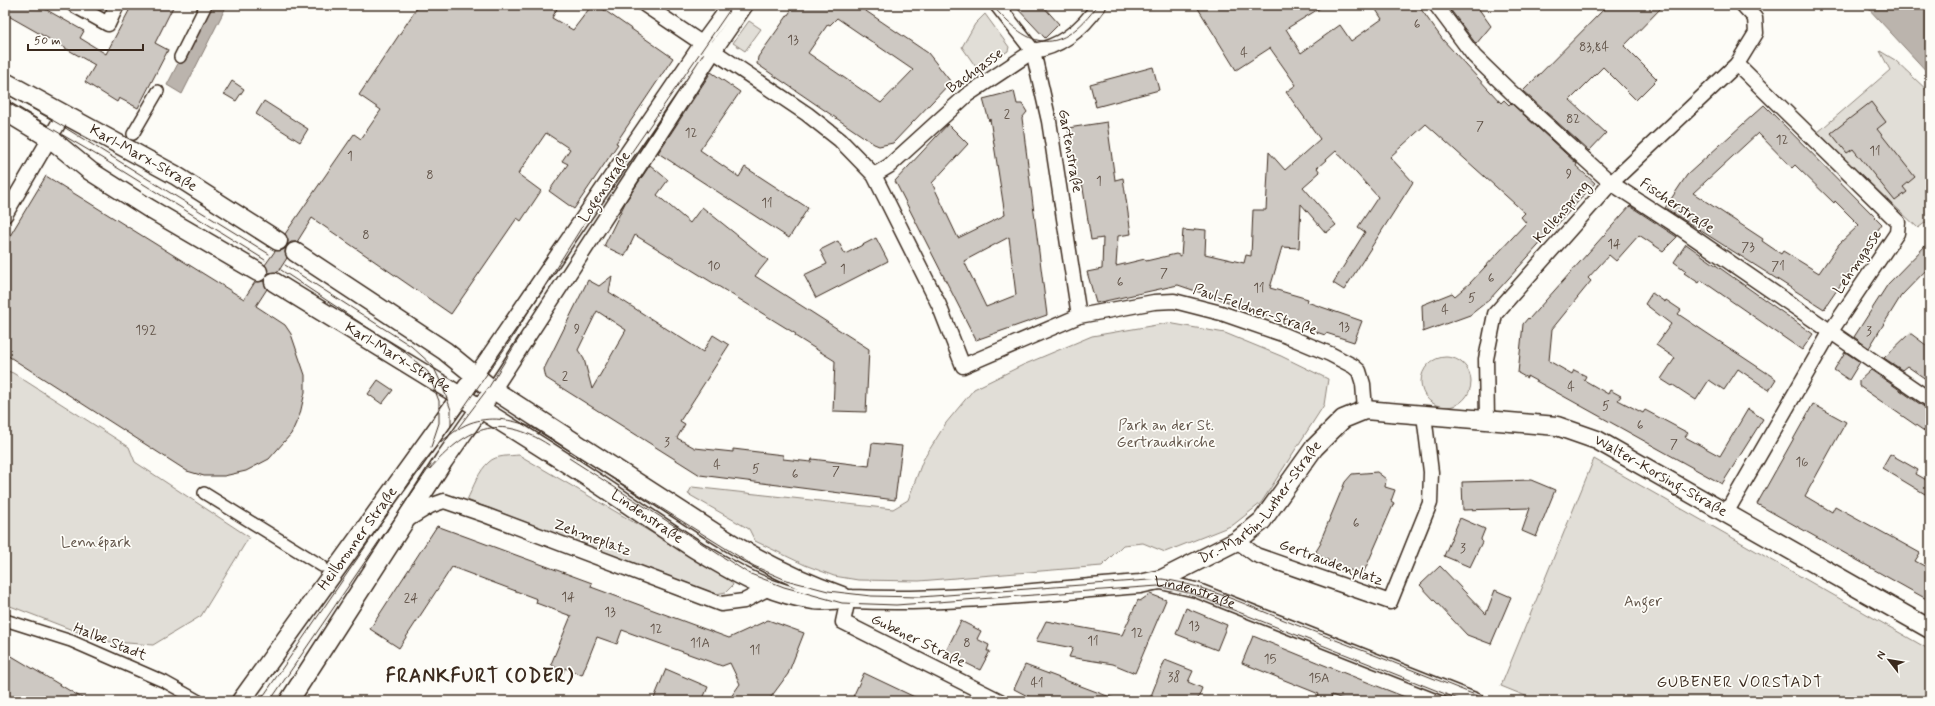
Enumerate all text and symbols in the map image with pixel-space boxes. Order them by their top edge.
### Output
house number: 6 [1414,16,1421,33]
scale bar [28,26,143,52]
house number: 13 [787,32,799,49]
text: 50 m [34,33,61,49]
house number: 83,84 [1579,39,1610,56]
street label: Bachgasse [943,44,1008,98]
house number: 4 [1240,45,1248,62]
house number: 2 [1004,106,1011,123]
street label: Gartenstraße [1053,108,1087,194]
house number: 82 [1566,111,1580,128]
house number: 7 [1476,118,1484,135]
street label: Karl-Marx-Straße [86,120,201,197]
house number: 12 [685,125,697,142]
house number: 12 [1776,132,1788,149]
house number: 11 [1869,143,1881,160]
house number: 1 [347,148,353,165]
street label: Logenstraße [575,148,636,227]
house number: 9 [1566,166,1572,183]
house number: 8 [426,167,434,184]
house number: 1 [1096,173,1102,190]
street label: Fischerstraße [1636,174,1718,238]
street label: Kellenspring [1529,176,1596,248]
house number: 11 [761,195,773,212]
street label: Lehmgasse [1829,226,1887,298]
house number: 8 [362,227,370,244]
house number: 14 [1607,236,1621,253]
house number: 73 [1741,239,1755,256]
house number: 10 [707,258,721,275]
house number: 71 [1771,258,1785,275]
house number: 1 [840,261,846,278]
house number: 7 [1160,265,1168,282]
house number: 6 [1488,270,1495,287]
house number: 6 [1117,274,1124,291]
street label: Paul-Feldner-Straße [1190,279,1320,341]
house number: 11 [1253,280,1265,297]
house number: 5 [1468,290,1476,307]
house number: 4 [1441,302,1449,319]
street label: Karl-Marx-Straße [341,318,454,398]
house number: 13 [1338,319,1350,336]
house number: 9 [574,321,580,338]
house number: 192 [135,322,157,339]
house number: 3 [1866,323,1872,340]
house number: 2 [562,368,569,385]
house number: 4 [1567,379,1575,396]
house number: 5 [1602,398,1610,415]
park label: Park an der St. Gertraudkirche [1117,416,1215,453]
house number: 6 [1637,417,1644,434]
street label: Walter-Korsing-Straße [1590,430,1731,522]
house number: 3 [664,434,670,451]
street label: Dr.-Martin-Luther-Straße [1195,436,1326,569]
house number: 7 [1670,436,1678,453]
house number: 16 [1795,454,1809,471]
house number: 4 [713,457,721,474]
house number: 5 [752,461,760,478]
house number: 7 [832,463,840,480]
house number: 6 [792,466,799,483]
street label: Heilbronner Straße [314,483,402,595]
street label: Lindenstraße [607,485,687,549]
street label: Zehmeplatz [550,515,634,561]
house number: 6 [1353,515,1360,532]
park label: Lennépark [61,533,131,553]
street label: Gertraudenplatz [1276,535,1386,591]
house number: 3 [1460,540,1466,557]
street label: Lindenstraße [1154,572,1238,615]
house number: 14 [561,589,575,606]
house number: 24 [404,590,418,607]
park label: Anger [1624,592,1662,613]
house number: 13 [604,604,616,621]
street label: Gubener Straße [867,609,969,673]
street label: Halbe Stadt [70,618,150,666]
house number: 13 [1188,618,1200,635]
house number: 12 [650,621,662,638]
house number: 12 [1131,625,1143,642]
house number: 11 [1087,633,1099,650]
house number: 11A [690,635,710,652]
house number: 8 [963,635,971,652]
north arrow [1869,640,1909,680]
house number: 11 [749,642,761,659]
text: N [1873,649,1889,662]
house number: 15 [1264,651,1276,668]
district label: FRANKFURT (ODER) [386,664,574,689]
house number: 38 [1167,669,1181,686]
house number: 15A [1308,670,1330,687]
district label: GUBENER VORSTADT [1656,672,1824,693]
house number: 41 [1030,675,1044,692]

